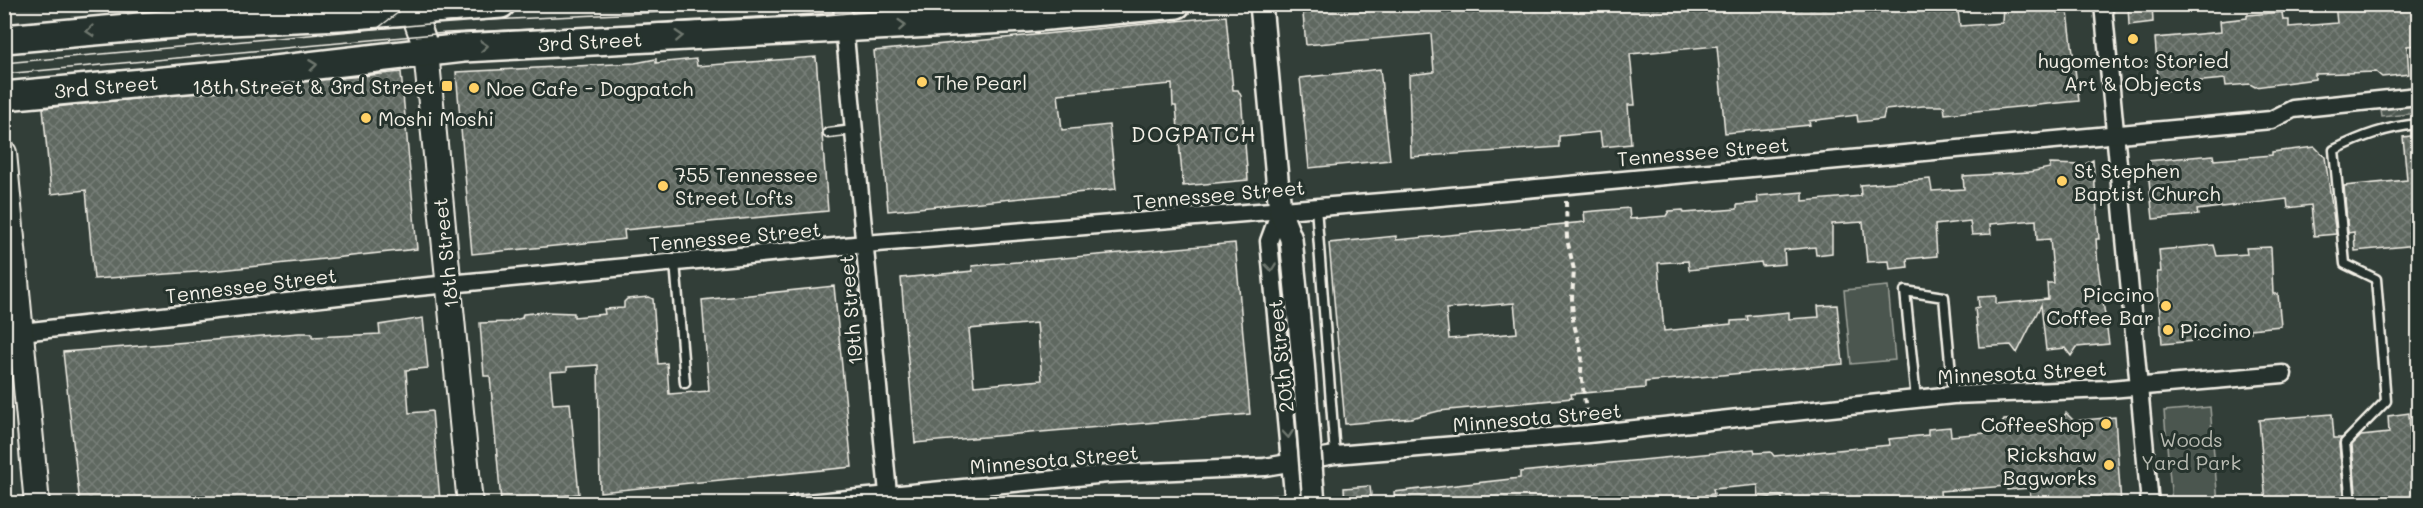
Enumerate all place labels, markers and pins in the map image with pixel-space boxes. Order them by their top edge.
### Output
marker: hugomento: Storied Art & Objects [2126,32,2140,46]
place label: hugomento: Storied Art & Objects [2037,47,2229,96]
place label: The Pearl [934,69,1027,95]
place label: 18th Street & 3rd Street [192,73,435,99]
place label: Noe Cafe - Dogpatch [486,75,693,101]
marker: The Pearl [915,75,929,89]
marker: 18th Street & 3rd Street [440,79,454,93]
marker: Noe Cafe - Dogpatch [467,81,481,95]
place label: Moshi Moshi [378,105,494,131]
marker: Moshi Moshi [359,111,373,125]
place label: St Stephen Baptist Church [2074,157,2221,206]
place label: 755 Tennessee Street Lofts [675,161,818,210]
marker: St Stephen Baptist Church [2055,174,2069,188]
marker: 755 Tennessee Street Lofts [656,179,670,193]
place label: Piccino Coffee Bar [2046,281,2154,330]
marker: Piccino Coffee Bar [2159,299,2173,313]
place label: Piccino [2180,317,2251,343]
marker: Piccino [2161,323,2175,337]
place label: CoffeeShop [1981,411,2094,437]
marker: CoffeeShop [2099,417,2113,431]
place label: Rickshaw Bagworks [2003,441,2097,490]
marker: Rickshaw Bagworks [2102,458,2116,472]

